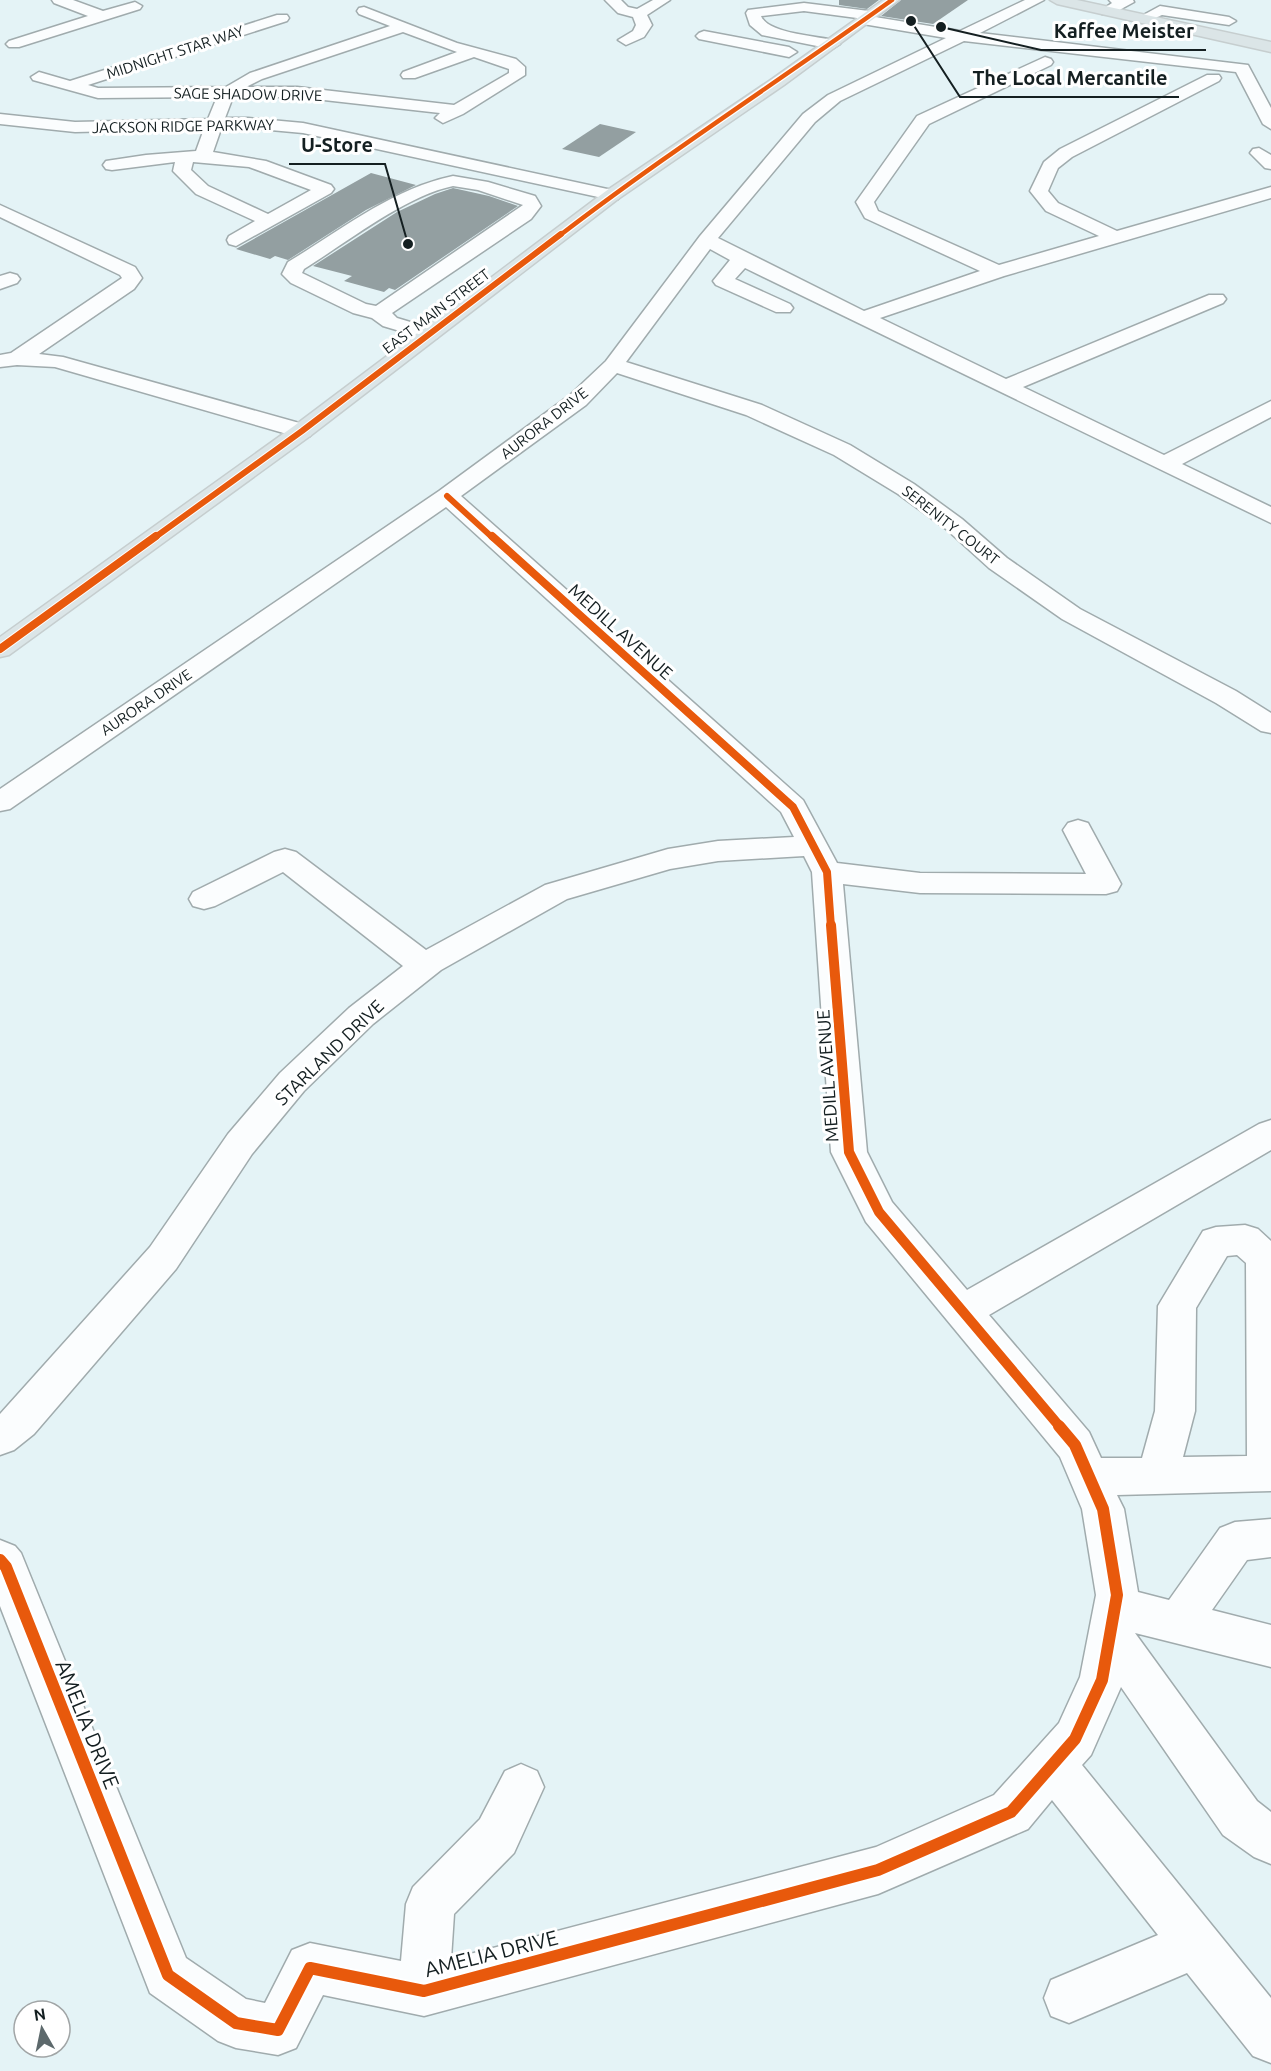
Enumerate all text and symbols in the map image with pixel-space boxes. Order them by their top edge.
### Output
callout: Kaffee Meister [1041,12,1206,50]
text: Kaffee Meister [1054,19,1195,42]
street label: MIDNIGHT STAR WAY [104,22,246,82]
callout: The Local Mercantile [960,59,1179,97]
text: The Local Mercantile [972,66,1168,89]
street label: SAGE SHADOW DRIVE [174,84,322,104]
street label: JACKSON RIDGE PARKWAY [92,116,275,136]
callout: U-Store [289,126,385,164]
text: U-Store [301,133,373,156]
street label: EAST MAIN STREET [379,265,493,357]
street label: AURORA DRIVE [497,384,591,462]
street label: SERENITY COURT [899,482,1003,568]
street label: MEDILL AVENUE [565,579,677,683]
street label: AURORA DRIVE [97,665,195,739]
street label: STARLAND DRIVE [271,995,387,1109]
street label: MEDILL AVENUE [812,1009,842,1143]
street label: AMELIA DRIVE [51,1656,125,1792]
street label: AMELIA DRIVE [422,1925,560,1981]
north arrow [12,1999,72,2059]
text: N [32,2004,47,2024]

